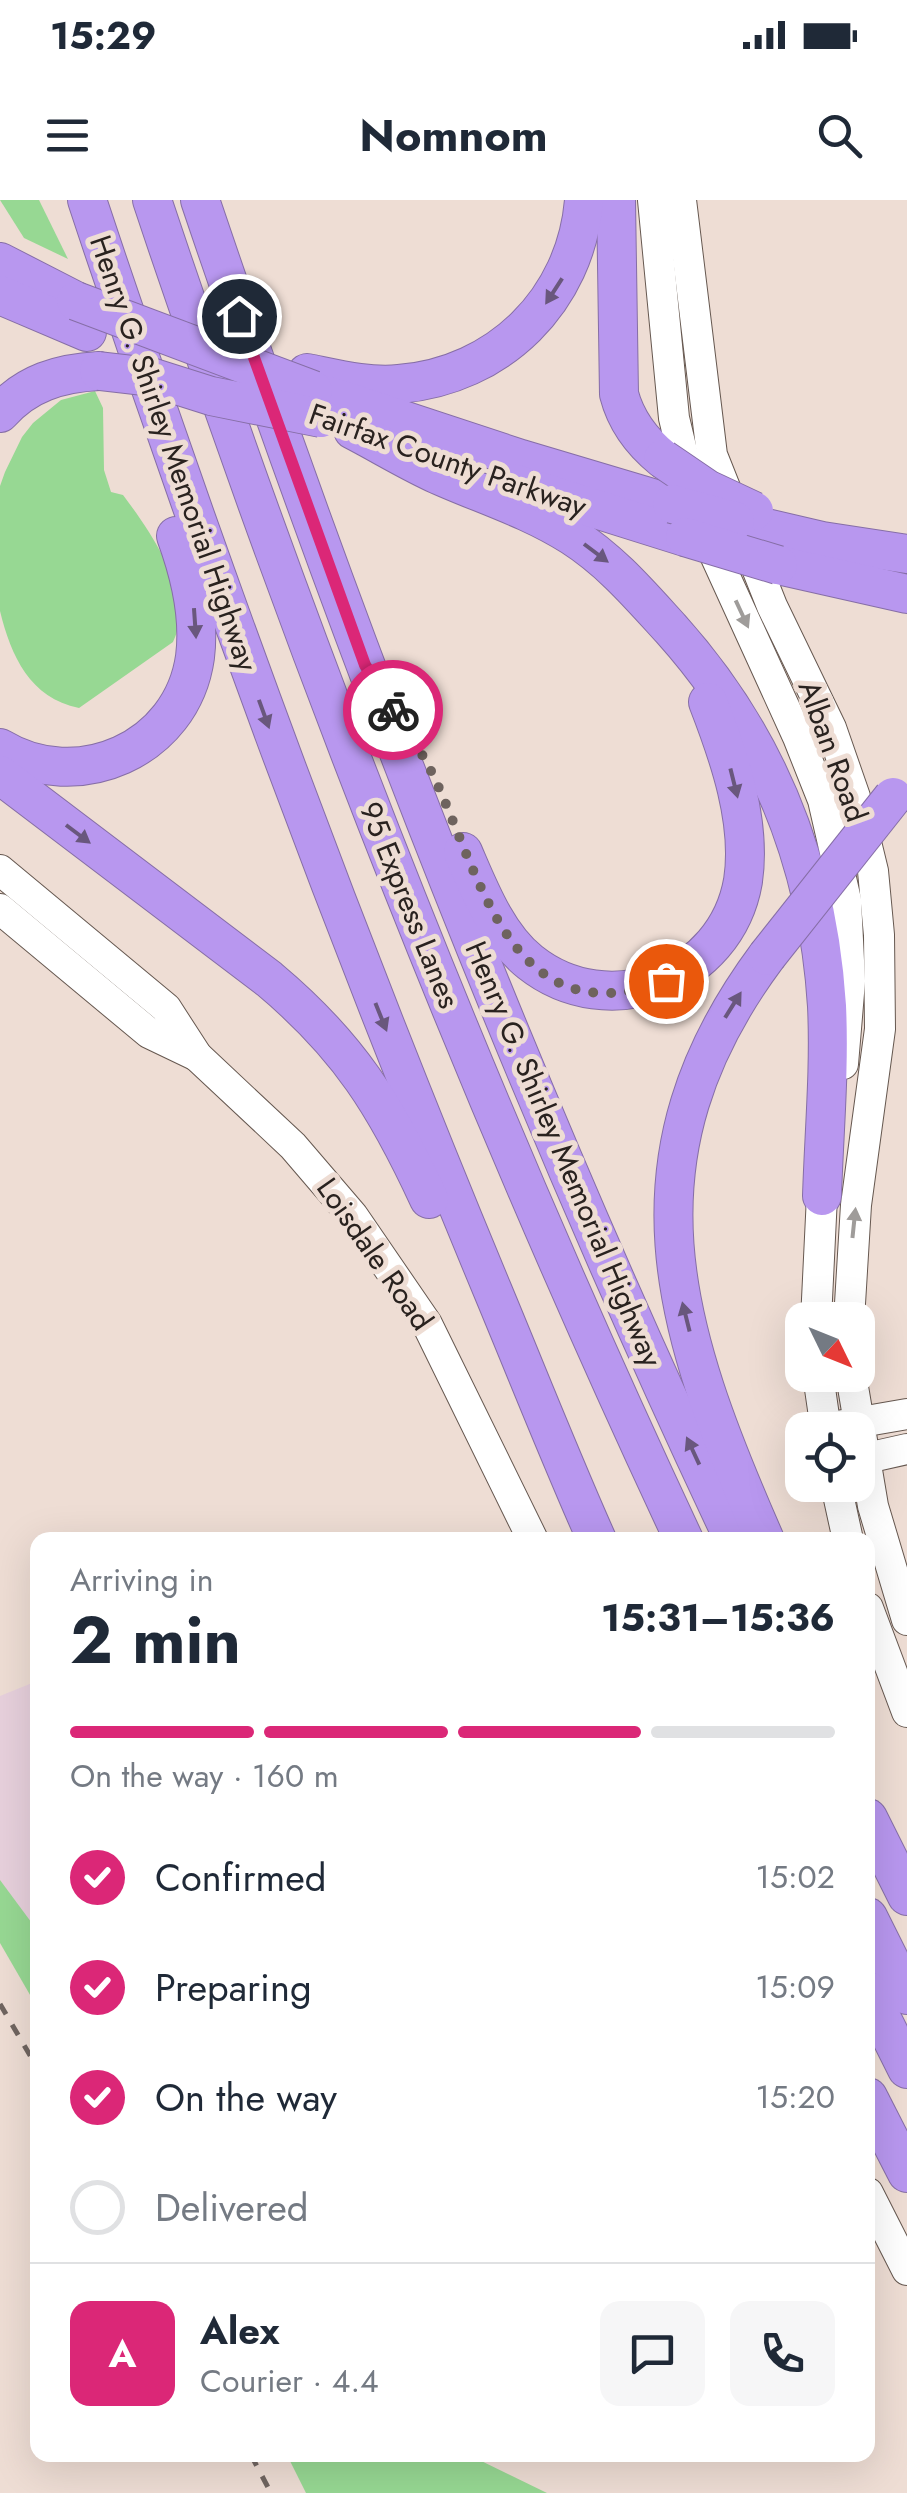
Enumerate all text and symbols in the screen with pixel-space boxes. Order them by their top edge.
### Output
text: 15:29 [50,8,156,63]
text: Nomnom [359,103,548,168]
icon: menu [40,108,95,163]
icon: search [812,108,867,163]
street label: Henry G. Shirley Memorial Highway [79,229,269,678]
pin [197,274,282,359]
one-way arrow [545,278,564,305]
icon: home [212,289,267,344]
street label: Fairfax County Parkway [303,392,593,528]
one-way arrow [583,542,609,563]
one-way arrow [734,599,750,628]
one-way arrow [187,608,203,640]
courier [343,660,443,760]
street label: Alban Road [788,674,878,828]
icon: bike [366,683,421,738]
one-way arrow [257,699,272,729]
one-way arrow [727,768,742,799]
street label: 95 Express Lanes [349,795,471,1015]
one-way arrow [65,824,91,844]
street label: Henry G. Shirley Memorial Highway [455,935,674,1374]
pin [624,939,709,1024]
icon: bag [639,954,694,1009]
one-way arrow [723,991,742,1018]
one-way arrow [373,1002,389,1032]
street label: Loisdale Road [307,1169,443,1339]
one-way arrow [847,1206,863,1238]
one-way arrow [678,1301,693,1332]
north arrow [785,1302,875,1392]
map controls [785,1302,875,1502]
button: locate [785,1412,875,1502]
one-way arrow [685,1436,702,1465]
text: Arriving in [70,1557,214,1603]
text: 15:31–15:36 [601,1590,835,1645]
text: 2 min [70,1593,241,1687]
text: On the way · 160 m [70,1753,339,1799]
icon: check [70,1850,125,1905]
text: Confirmed [155,1850,326,1905]
text: 15:02 [756,1854,835,1900]
icon: check [70,1960,125,2015]
text: Preparing [155,1960,312,2015]
text: 15:09 [755,1964,835,2010]
icon: check [70,2070,125,2125]
text: On the way [155,2070,337,2125]
text: 15:20 [756,2074,835,2120]
text: Delivered [155,2180,308,2235]
button: chat [600,2301,705,2406]
button: phone [730,2301,835,2406]
text: Alex [200,2303,280,2358]
text: A [109,2326,136,2381]
text: Courier · 4.4 [200,2358,379,2404]

